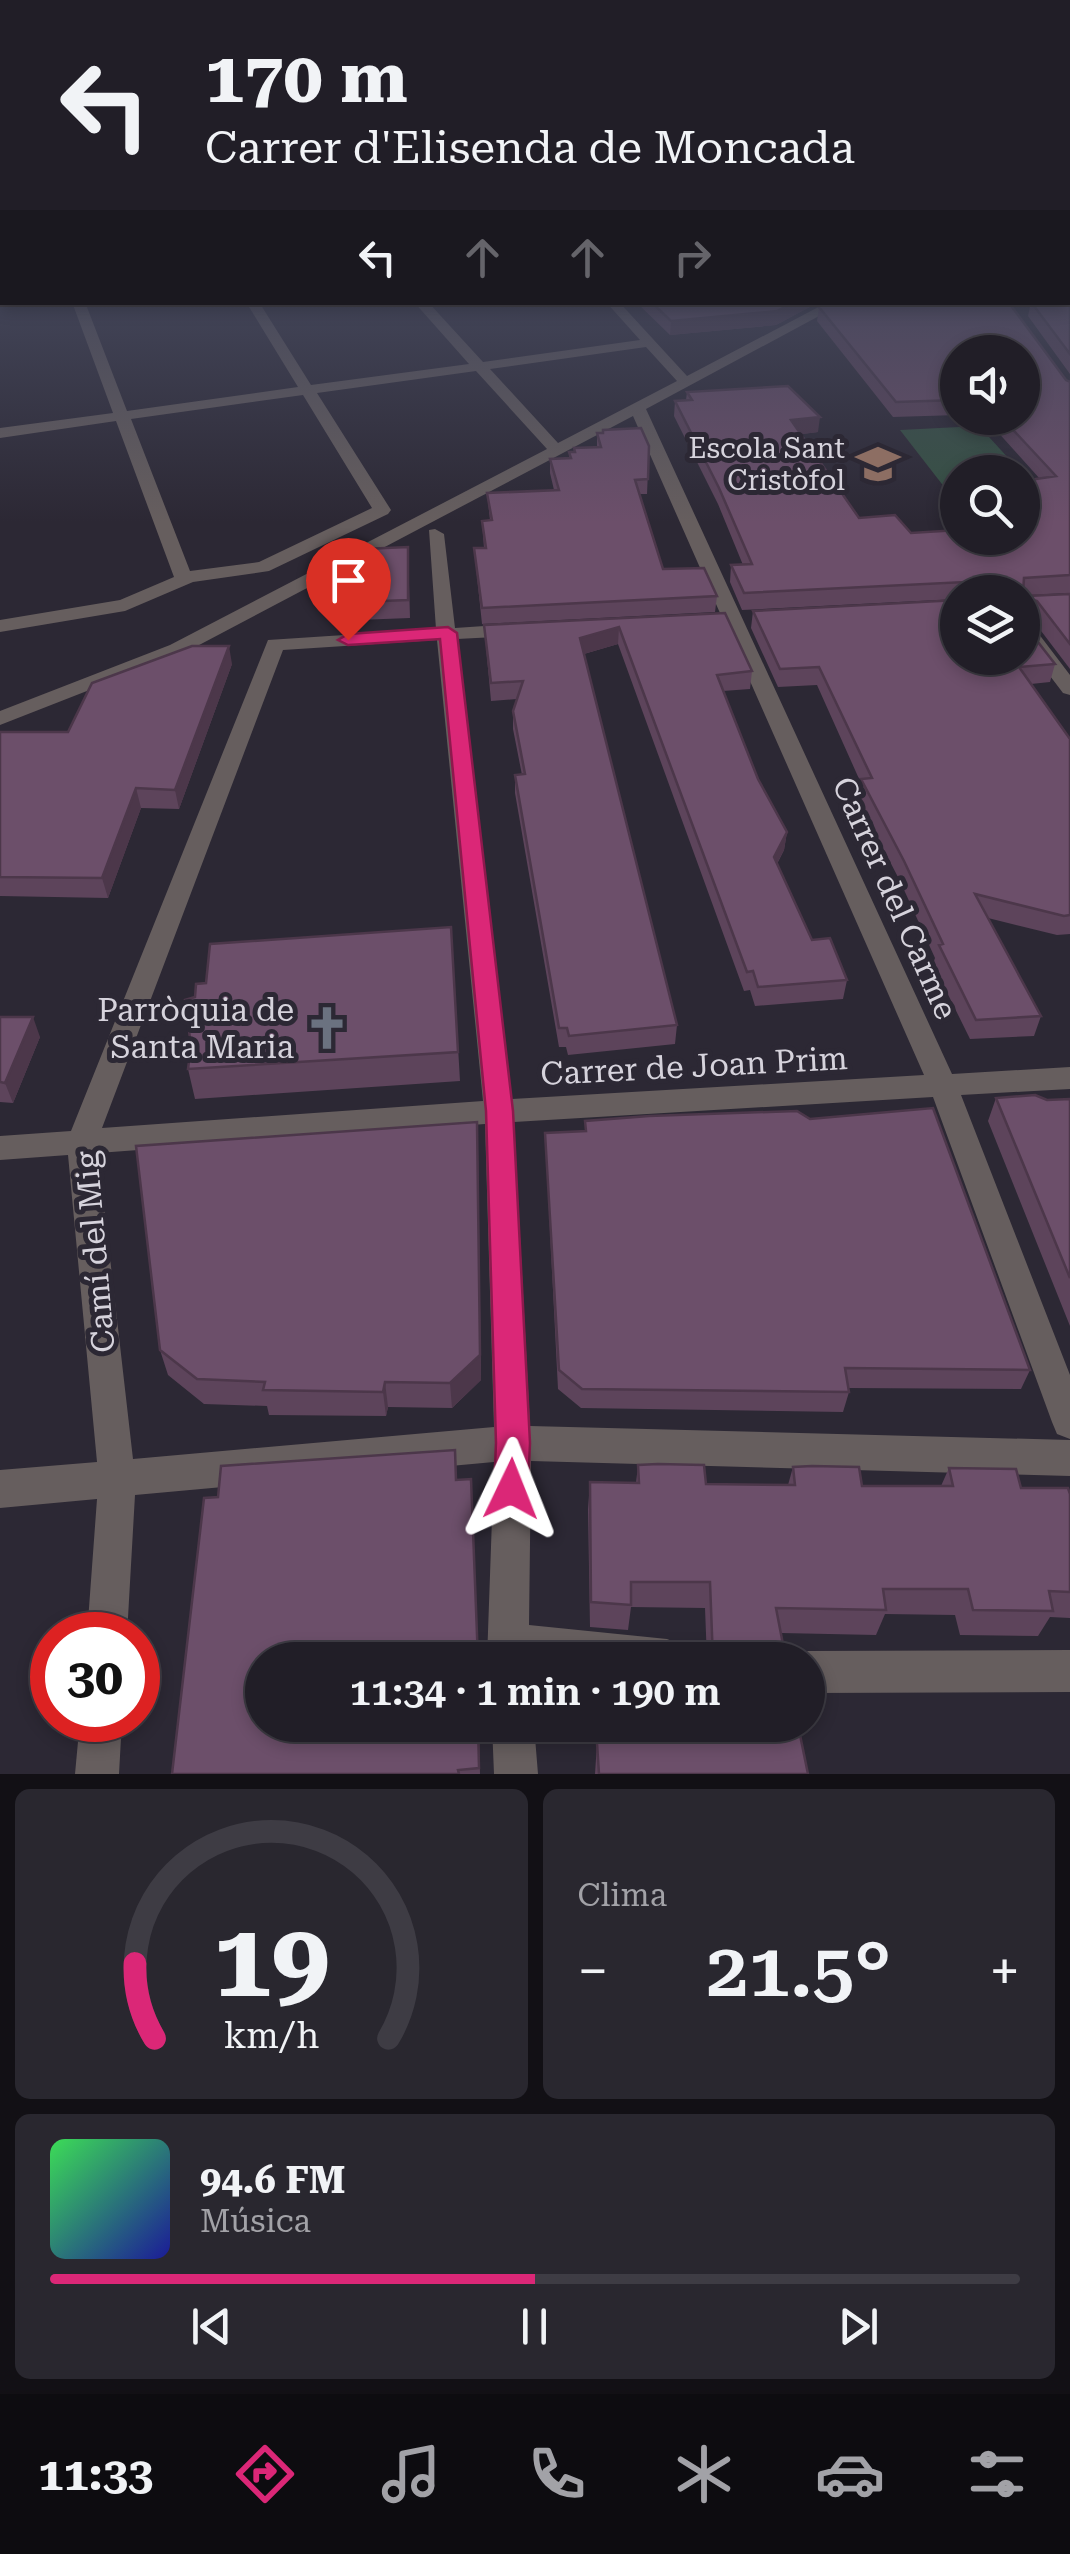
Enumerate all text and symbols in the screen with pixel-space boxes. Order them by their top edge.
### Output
text: 170 m [205,37,408,119]
icon: left [40,40,170,170]
text: Carrer d'Elisenda de Moncada [205,121,855,174]
icon: left [350,230,405,285]
icon: ahead [455,230,510,285]
icon: ahead [560,230,615,285]
icon: right [665,230,720,285]
map controls [940,335,1040,675]
button: sound [940,335,1040,435]
place label: Escola Sant Cristòfol [689,432,845,497]
school or university icon: Escola Sant Cristòfol [854,440,902,488]
button: search [940,455,1040,555]
pin [306,538,391,641]
icon: arrive [321,553,376,608]
button: layers [940,575,1040,675]
street label: Carrer del Carme [825,771,965,1025]
place label: Parròquia de Santa Maria [97,991,294,1066]
church icon: Parròquia de Santa Maria [303,1004,351,1052]
street label: Carrer de Joan Prim [539,1039,849,1093]
street label: Camí del Mig [67,1149,123,1354]
position arrow [459,1437,563,1541]
speed limit sign: 30 [30,1612,160,1742]
text: 11:34 · 1 min · 190 m [350,1670,721,1714]
text: Clima [578,1876,667,1914]
text: 19 [213,1900,329,2021]
text: 21.5° [706,1926,891,2014]
text: − [578,1939,608,2003]
text: + [989,1939,1020,2003]
text: km/h [223,2015,319,2057]
text: 94.6 FM [200,2158,346,2202]
text: Música [200,2202,311,2240]
icon: previous [184,2299,239,2354]
icon: pause [507,2299,562,2354]
icon: next [831,2299,886,2354]
icon: directions [230,2439,300,2509]
icon: music [376,2439,446,2509]
icon: phone [522,2439,592,2509]
icon: climate [669,2439,739,2509]
icon: car [815,2439,885,2509]
icon: filters [962,2439,1032,2509]
text: 11:33 [38,2448,153,2501]

